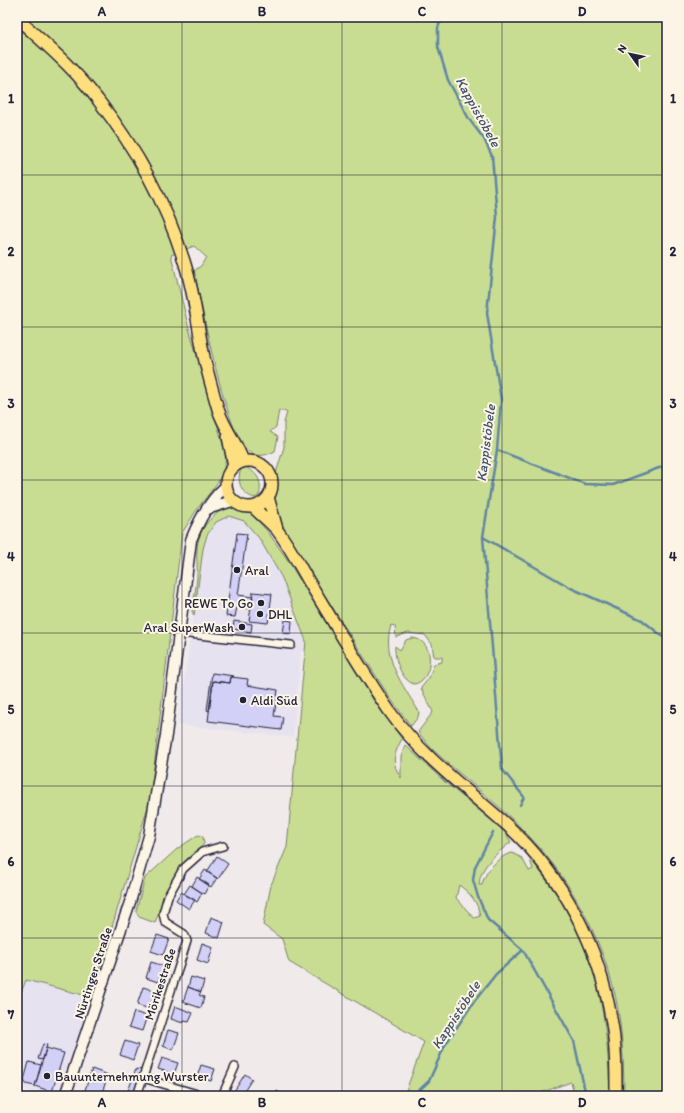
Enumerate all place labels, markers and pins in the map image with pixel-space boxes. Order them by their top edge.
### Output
place label: Aral [245,563,269,578]
marker: Aral [232,565,242,575]
place label: REWE To Go [184,596,253,611]
marker: REWE To Go [256,598,266,608]
place label: DHL [268,607,293,622]
marker: DHL [255,609,265,619]
place label: Aral SuperWash [144,620,234,635]
marker: Aral SuperWash [237,622,247,632]
place label: Aldi Süd [251,693,298,708]
marker: Aldi Süd [238,695,248,705]
place label: Bauunternehmung Wurster [55,1069,210,1084]
marker: Bauunternehmung Wurster [42,1071,52,1081]

